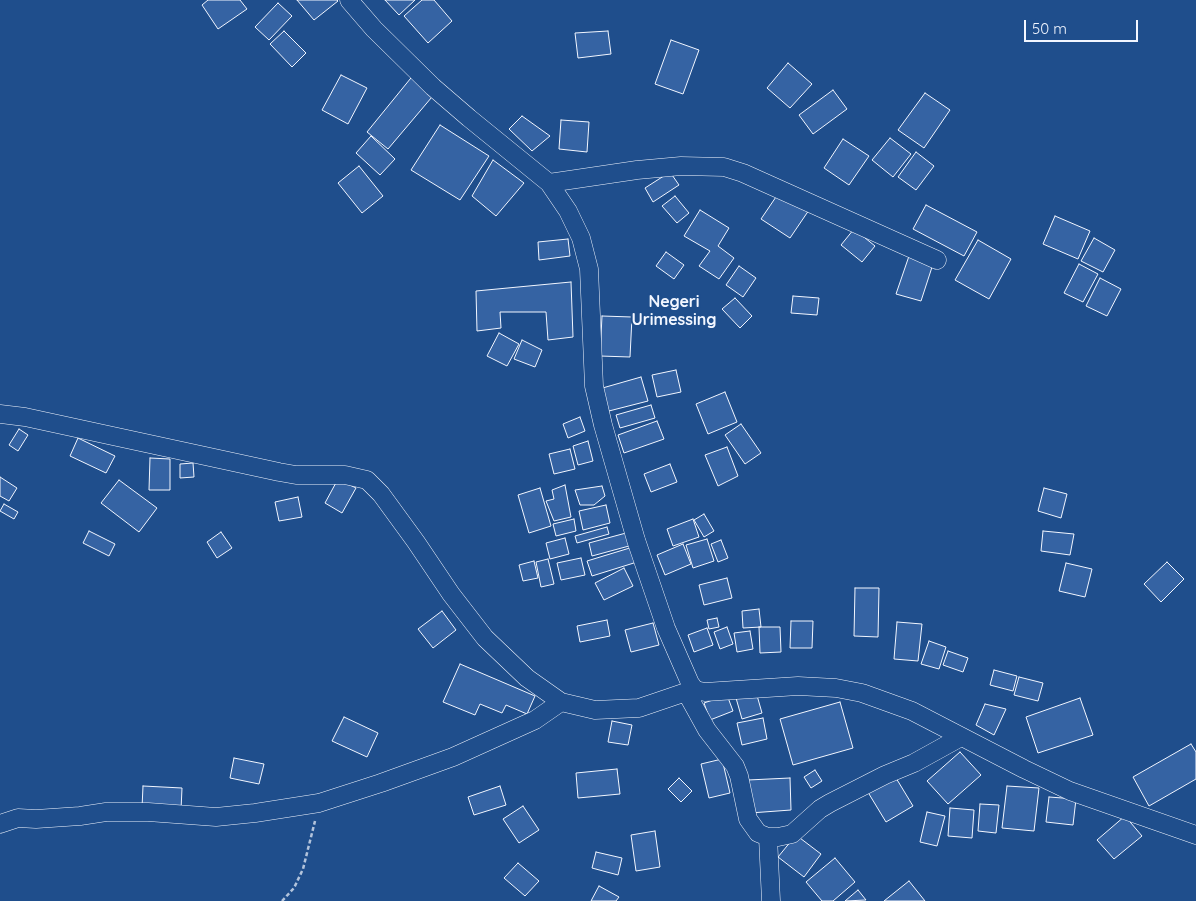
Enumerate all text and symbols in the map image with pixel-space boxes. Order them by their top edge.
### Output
scale bar [1026,10,1140,42]
text: 50 m [1032,19,1067,38]
district label: Negeri Urimessing [631,292,717,330]

